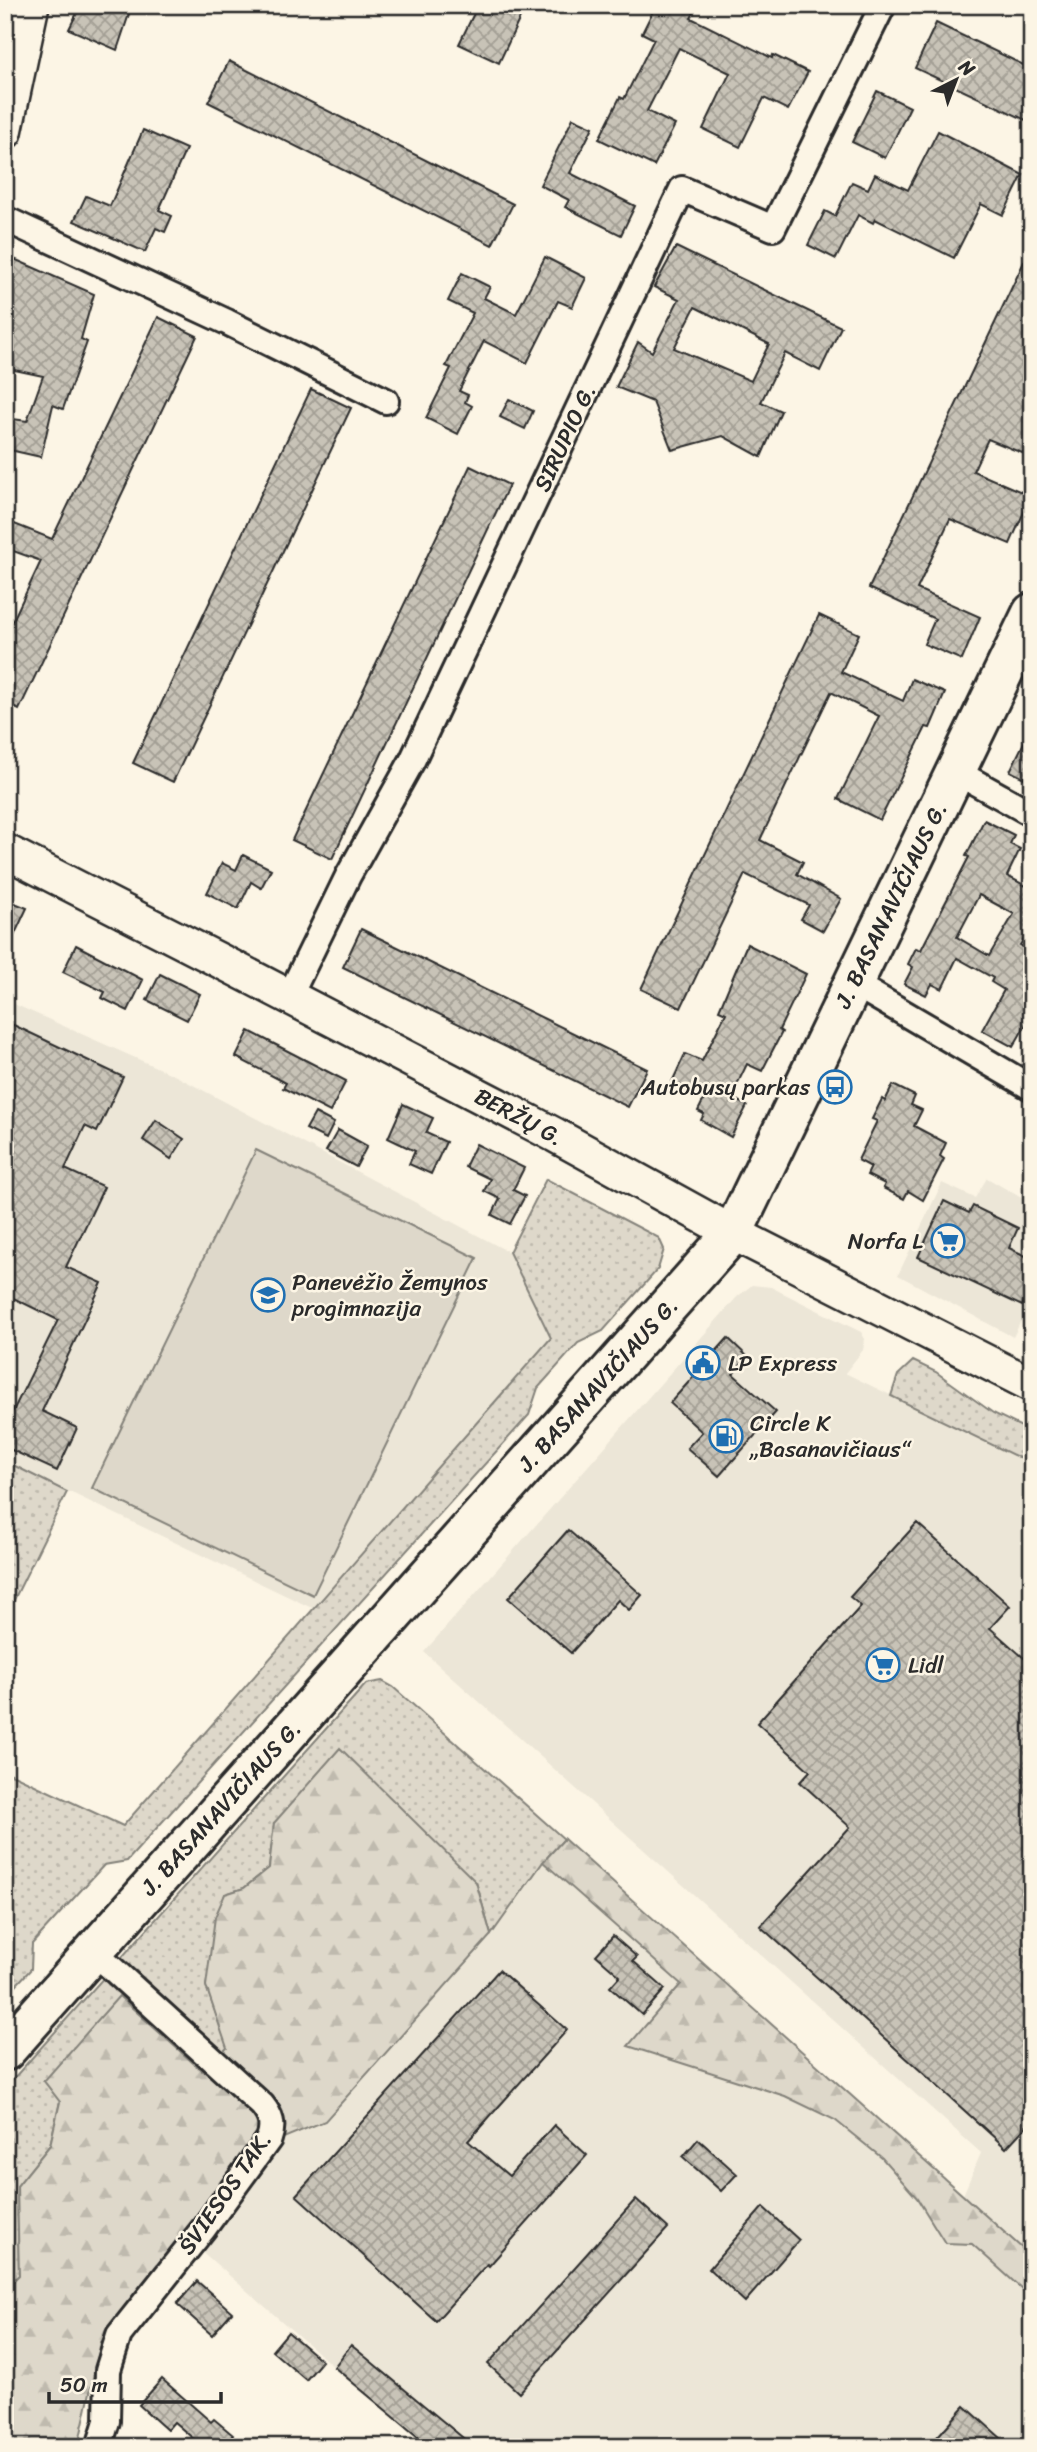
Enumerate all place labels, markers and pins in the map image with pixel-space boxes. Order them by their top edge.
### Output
place label: Autobusų parkas [640,1067,810,1108]
bus stop icon: Autobusų parkas [816,1068,854,1106]
place label: Norfa L [848,1221,923,1262]
supermarket icon: Norfa L [929,1222,967,1260]
place label: Panevėžio Žemynos progimnazija [291,1262,488,1329]
school or university icon: Panevėžio Žemynos progimnazija [249,1276,287,1314]
place label: LP Express [728,1343,838,1384]
public building icon: LP Express [684,1344,722,1382]
place label: Circle K „Basanavičiaus“ [749,1403,913,1470]
fuel station icon: Circle K „Basanavičiaus“ [707,1417,745,1455]
place label: Lidl [908,1645,944,1686]
supermarket icon: Lidl [864,1646,902,1684]

